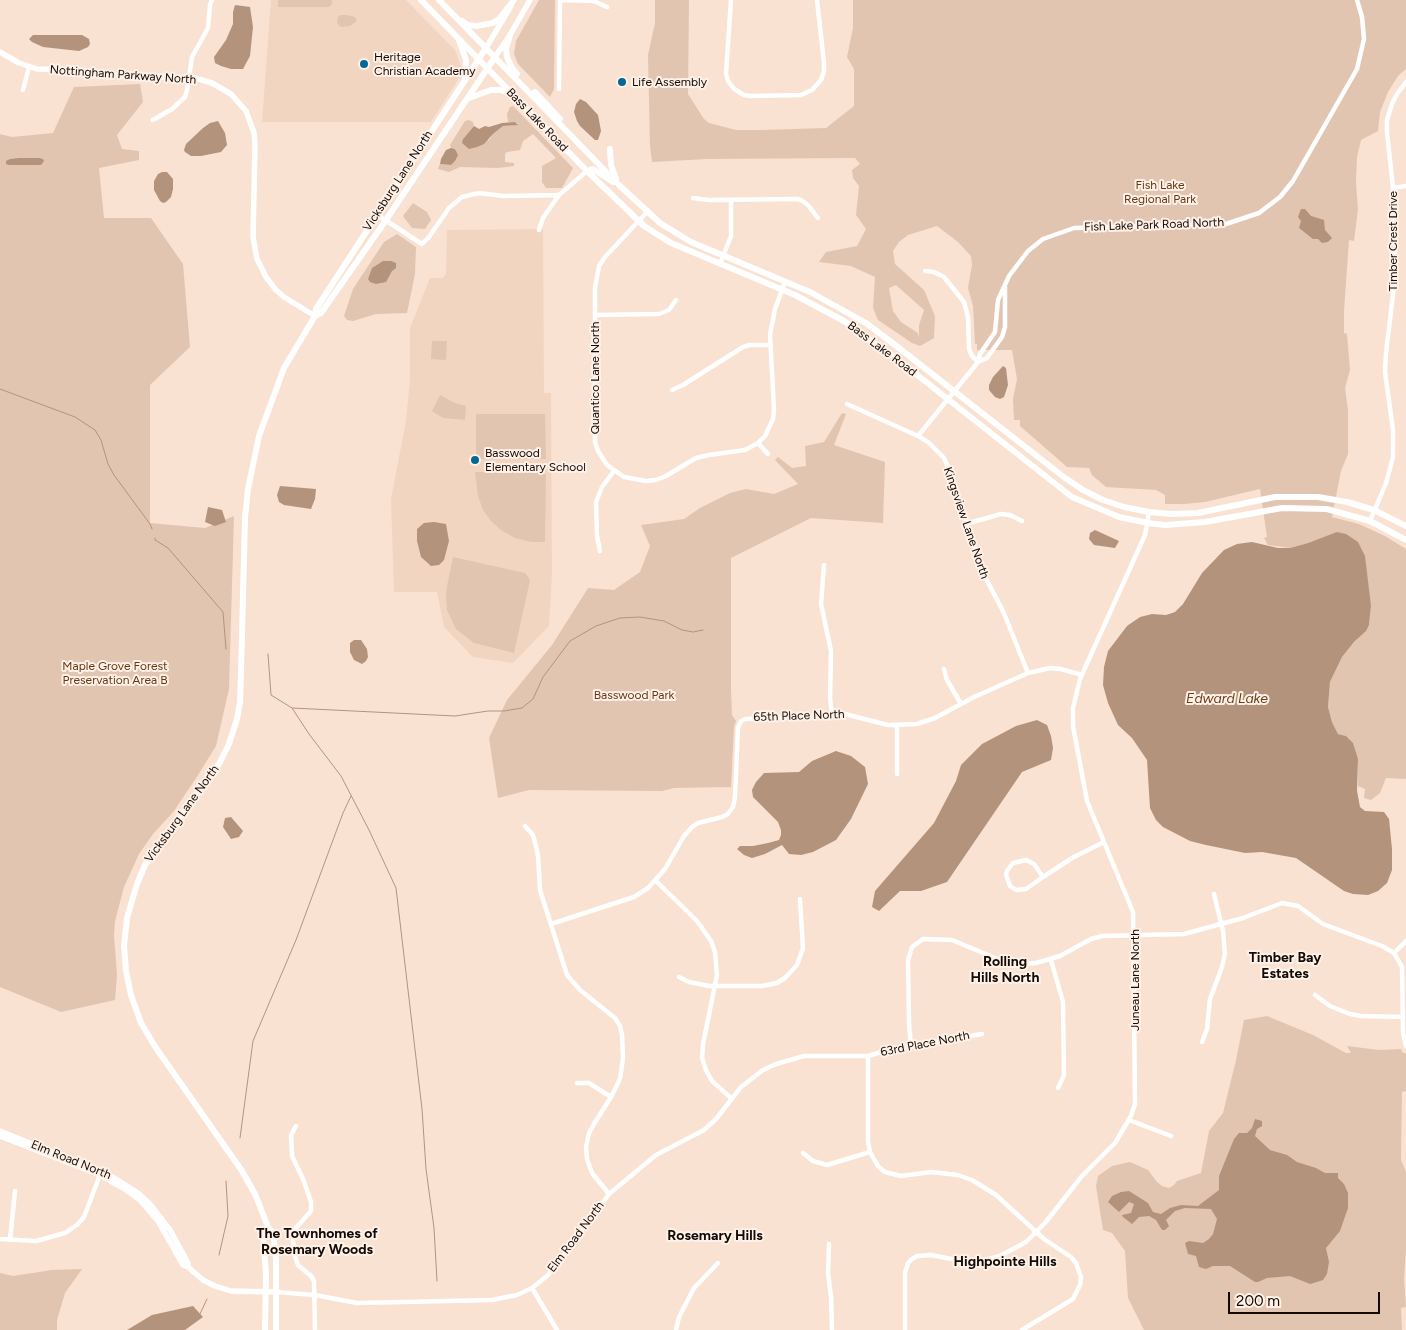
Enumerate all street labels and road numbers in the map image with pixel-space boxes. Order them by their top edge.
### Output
street label: Nottingham Parkway North [49,63,197,87]
street label: Bass Lake Road [503,85,571,155]
street label: Vicksburg Lane North [360,128,436,234]
street label: Timber Crest Drive [1386,191,1400,291]
street label: Fish Lake Park Road North [1084,215,1224,235]
street label: Bass Lake Road [845,318,919,380]
street label: Quantico Lane North [588,322,602,434]
street label: Kingsview Lane North [940,465,992,581]
street label: 65th Place North [753,707,845,725]
street label: Vicksburg Lane North [142,762,222,866]
street label: Juneau Lane North [1128,929,1142,1031]
street label: 63rd Place North [879,1028,971,1060]
street label: Elm Road North [29,1137,113,1183]
street label: Elm Road North [545,1199,607,1275]

